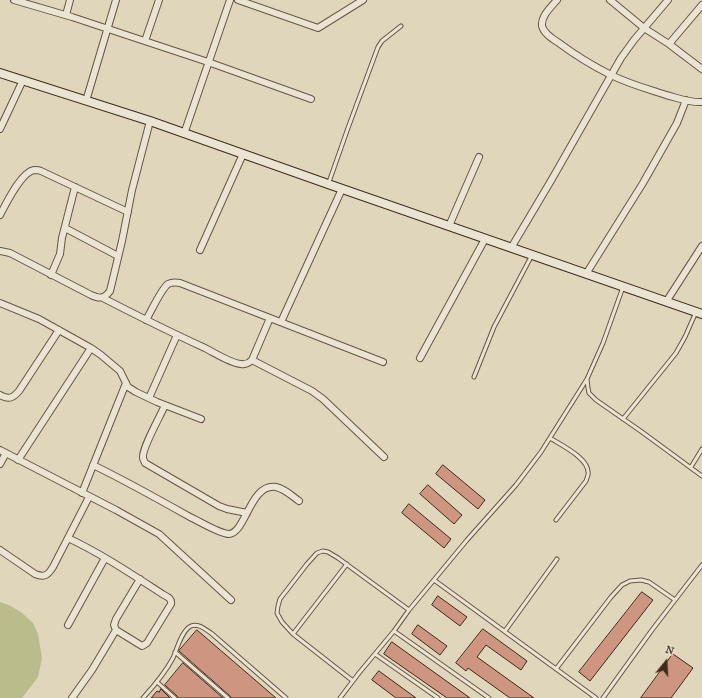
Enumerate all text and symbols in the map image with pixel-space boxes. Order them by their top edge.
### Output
north arrow [646,642,686,682]
text: N [664,643,676,658]

